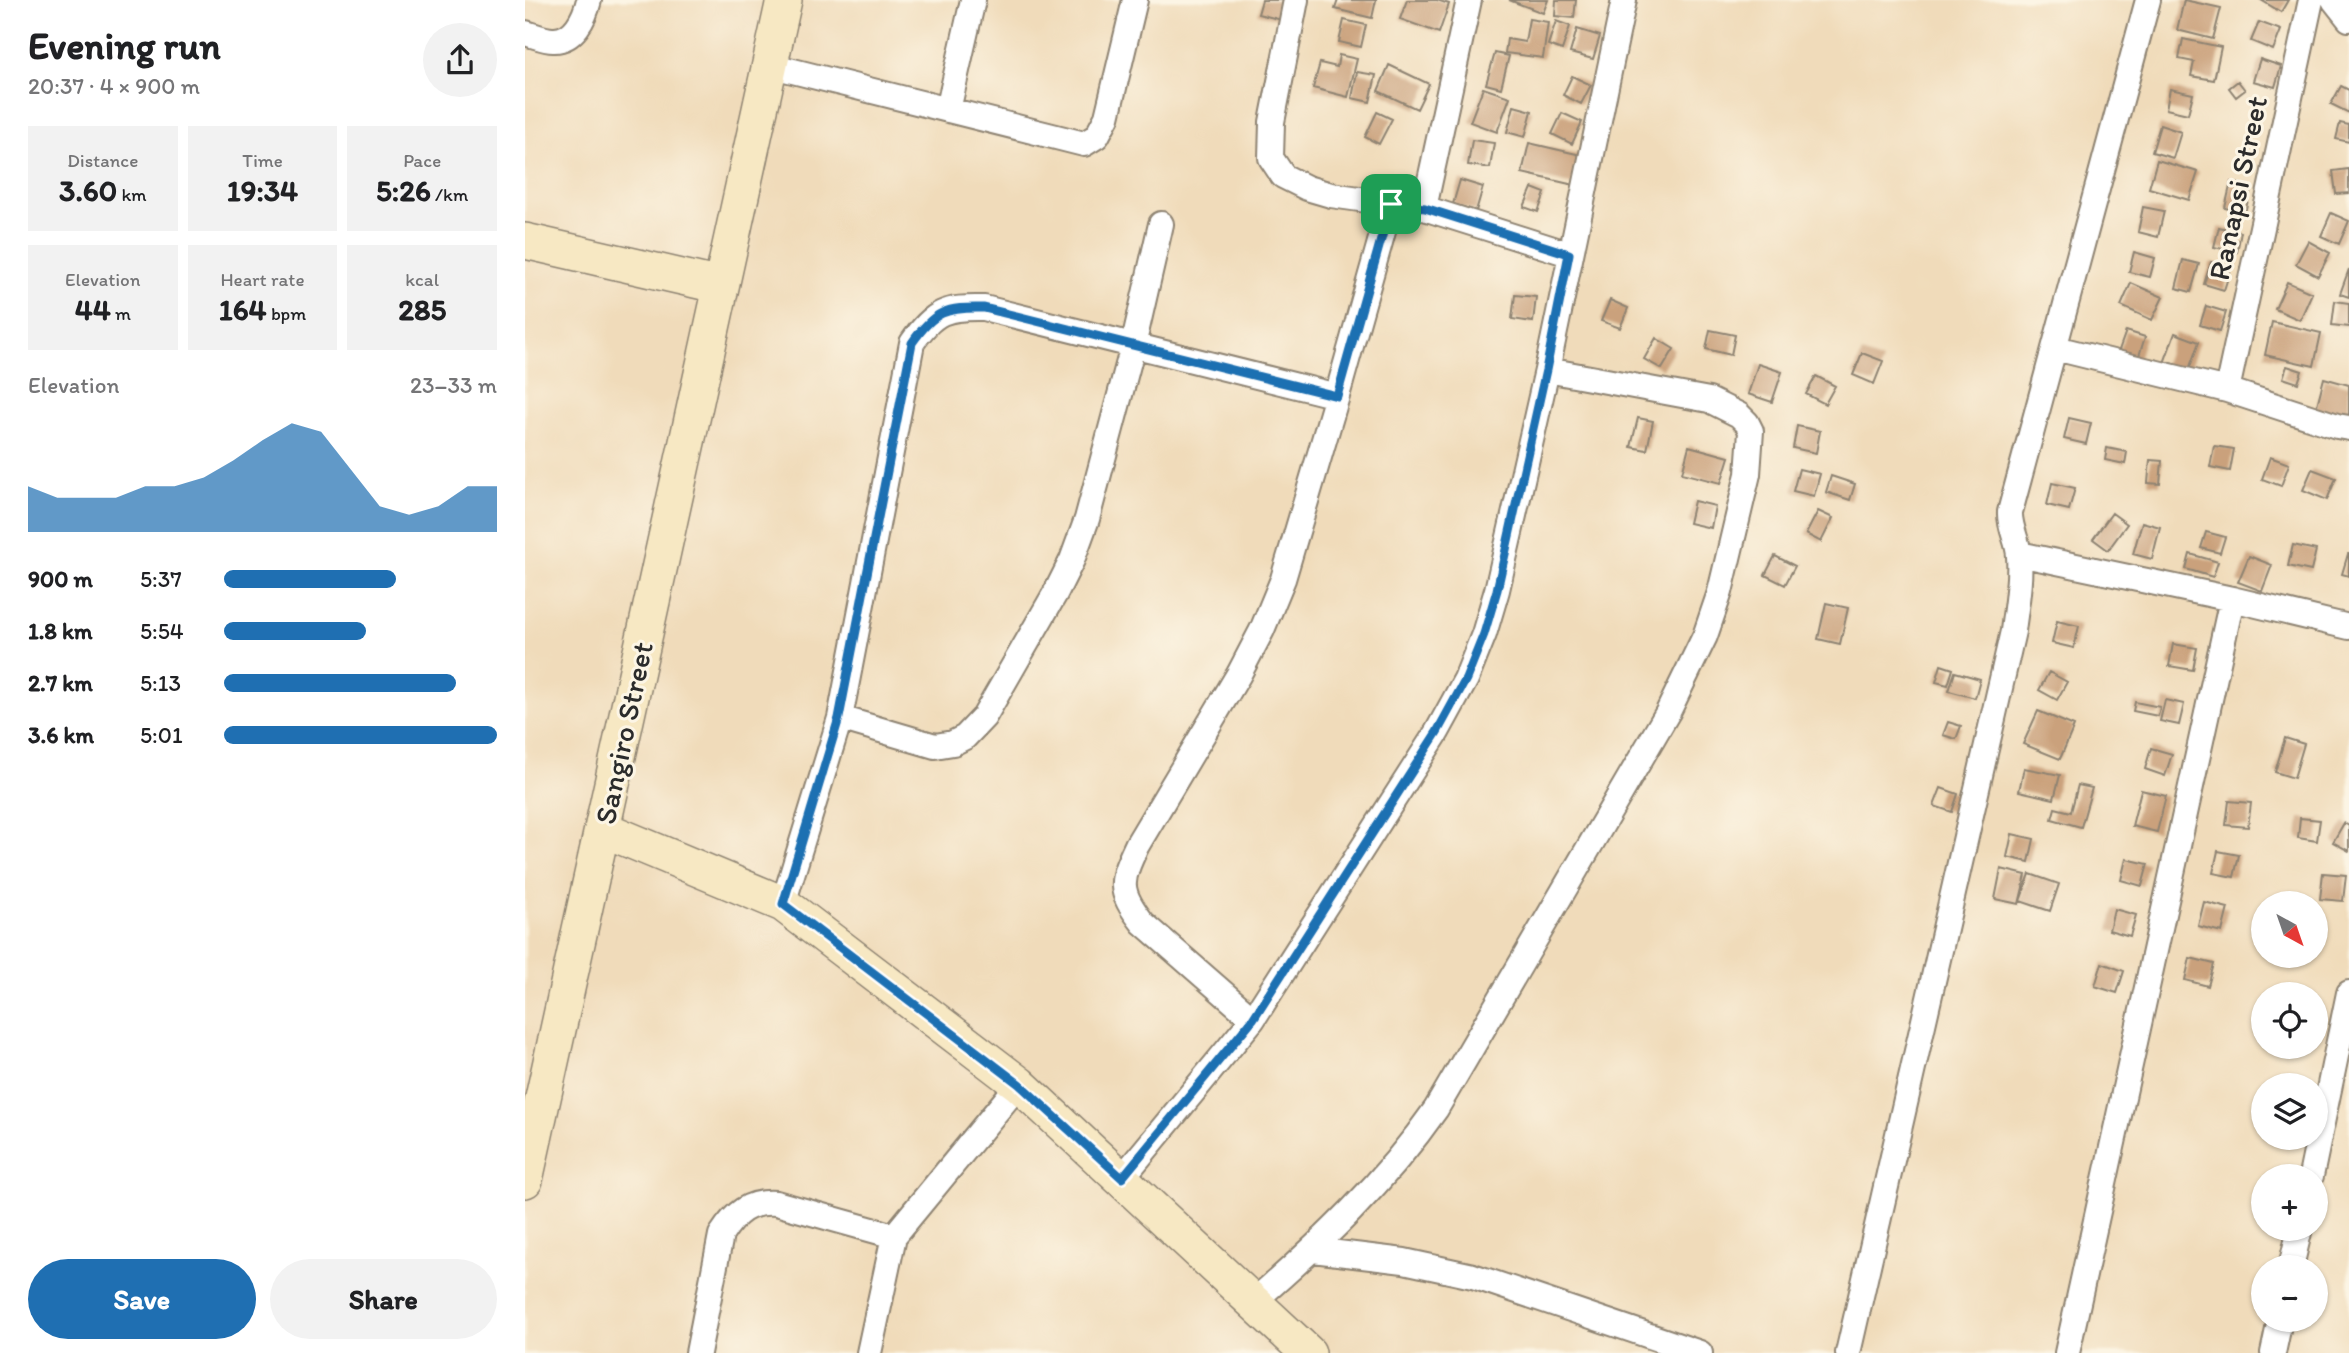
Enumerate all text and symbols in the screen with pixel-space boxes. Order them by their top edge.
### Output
text: Evening run [28,23,221,69]
button: share [423,23,497,97]
text: 20:37 · 4 × 900 m [28,72,200,100]
street label: Ranapsi Street [2200,92,2275,283]
text: Distance [67,149,138,172]
text: Time [242,149,283,172]
text: Pace [403,149,441,172]
text: 3.60 [59,172,117,209]
text: 19:34 [227,172,298,209]
text: 5:26 [376,172,431,209]
pin [1361,174,1421,234]
text: km [117,183,147,206]
text: /km [431,183,468,206]
icon: arrive [1372,185,1410,223]
text: Elevation [65,268,141,291]
text: Heart rate [220,268,305,291]
text: kcal [405,268,439,291]
text: 44 [75,291,111,328]
text: 164 [219,291,267,328]
text: 285 [398,291,446,328]
text: m [111,302,131,325]
text: bpm [267,302,306,325]
text: Elevation [28,371,119,399]
text: 23–33 m [410,371,497,399]
text: 900 m [28,565,93,593]
text: 5:37 [140,565,182,593]
text: 1.8 km [28,617,93,645]
text: 5:54 [140,617,184,645]
street label: Sangiro Street [586,638,661,827]
text: 2.7 km [28,669,93,697]
text: 5:13 [140,669,181,697]
text: 3.6 km [28,721,94,749]
text: 5:01 [140,721,183,749]
north arrow [2251,891,2327,968]
map controls [2251,891,2328,1332]
button: locate [2251,982,2328,1059]
button: layers [2251,1073,2328,1150]
button: + [2251,1164,2328,1241]
button: − [2251,1255,2328,1332]
button: Save [28,1259,256,1339]
button: Share [270,1259,497,1339]

